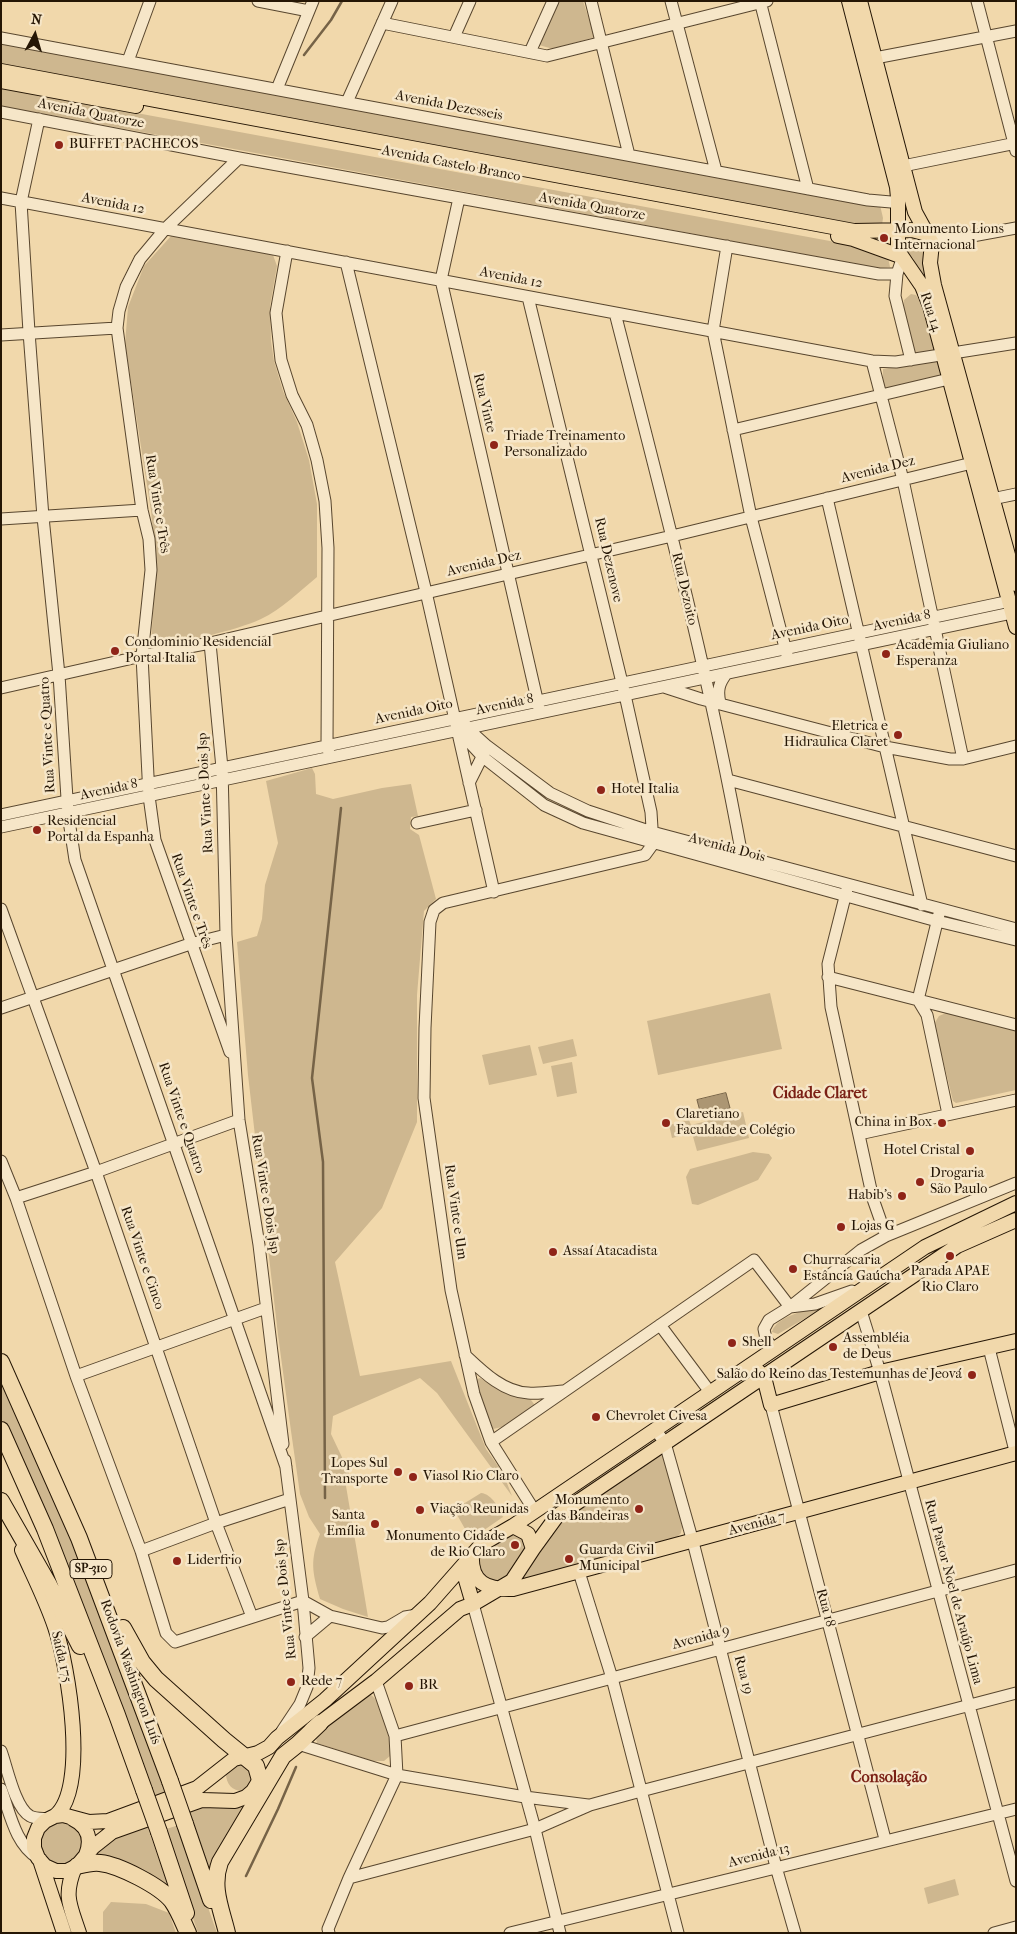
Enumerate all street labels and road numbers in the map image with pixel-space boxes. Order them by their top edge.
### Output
street label: Avenida Dezesseis [394,87,504,125]
street label: Avenida Quatorze [36,95,146,133]
street label: Avenida Castelo Branco [380,142,522,186]
street label: Avenida Quatorze [537,189,647,225]
street label: Avenida 12 [80,190,146,218]
street label: Avenida 12 [478,264,544,292]
street label: Rua 14 [916,290,944,334]
street label: Rua Vinte [469,372,499,434]
street label: Rua Vinte e Três [141,453,173,555]
street label: Avenida Dez [839,453,917,487]
street label: Rua Dezenove [590,516,626,604]
street label: Avenida Dez [445,547,523,581]
street label: Rua Dezoito [667,551,701,627]
street label: Avenida 8 [872,607,932,635]
street label: Avenida Oito [770,612,850,644]
street label: Rua Vinte e Quatro [37,676,59,794]
street label: Avenida 8 [475,691,535,719]
street label: Avenida Oito [374,696,454,728]
street label: Rua Vinte e Dois Jsp [194,732,218,854]
street label: Avenida 8 [79,776,139,804]
street label: Avenida Dois [687,830,767,866]
street label: Rua Vinte e Três [167,851,215,951]
street label: Rua Vinte e Quatro [154,1060,208,1176]
street label: Rua Vinte e Dois Jsp [247,1133,283,1255]
street label: Rua Vinte e Um [440,1163,470,1261]
street label: Rua Vinte e Cinco [116,1204,168,1312]
street label: Rua Pastor Noel de Araújo Lima [920,1498,986,1686]
street label: Avenida 7 [727,1508,787,1540]
street label: Rua Vinte e Dois Jsp [271,1538,301,1660]
road number: SP-310 [70,1560,112,1578]
street label: Rua 18 [812,1587,838,1629]
street label: Rodovia Washington Luís [96,1597,164,1747]
street label: Avenida 9 [670,1622,732,1654]
street label: Saída 175 [47,1629,75,1685]
street label: Rua 19 [730,1654,756,1696]
street label: Avenida 13 [727,1840,791,1872]

